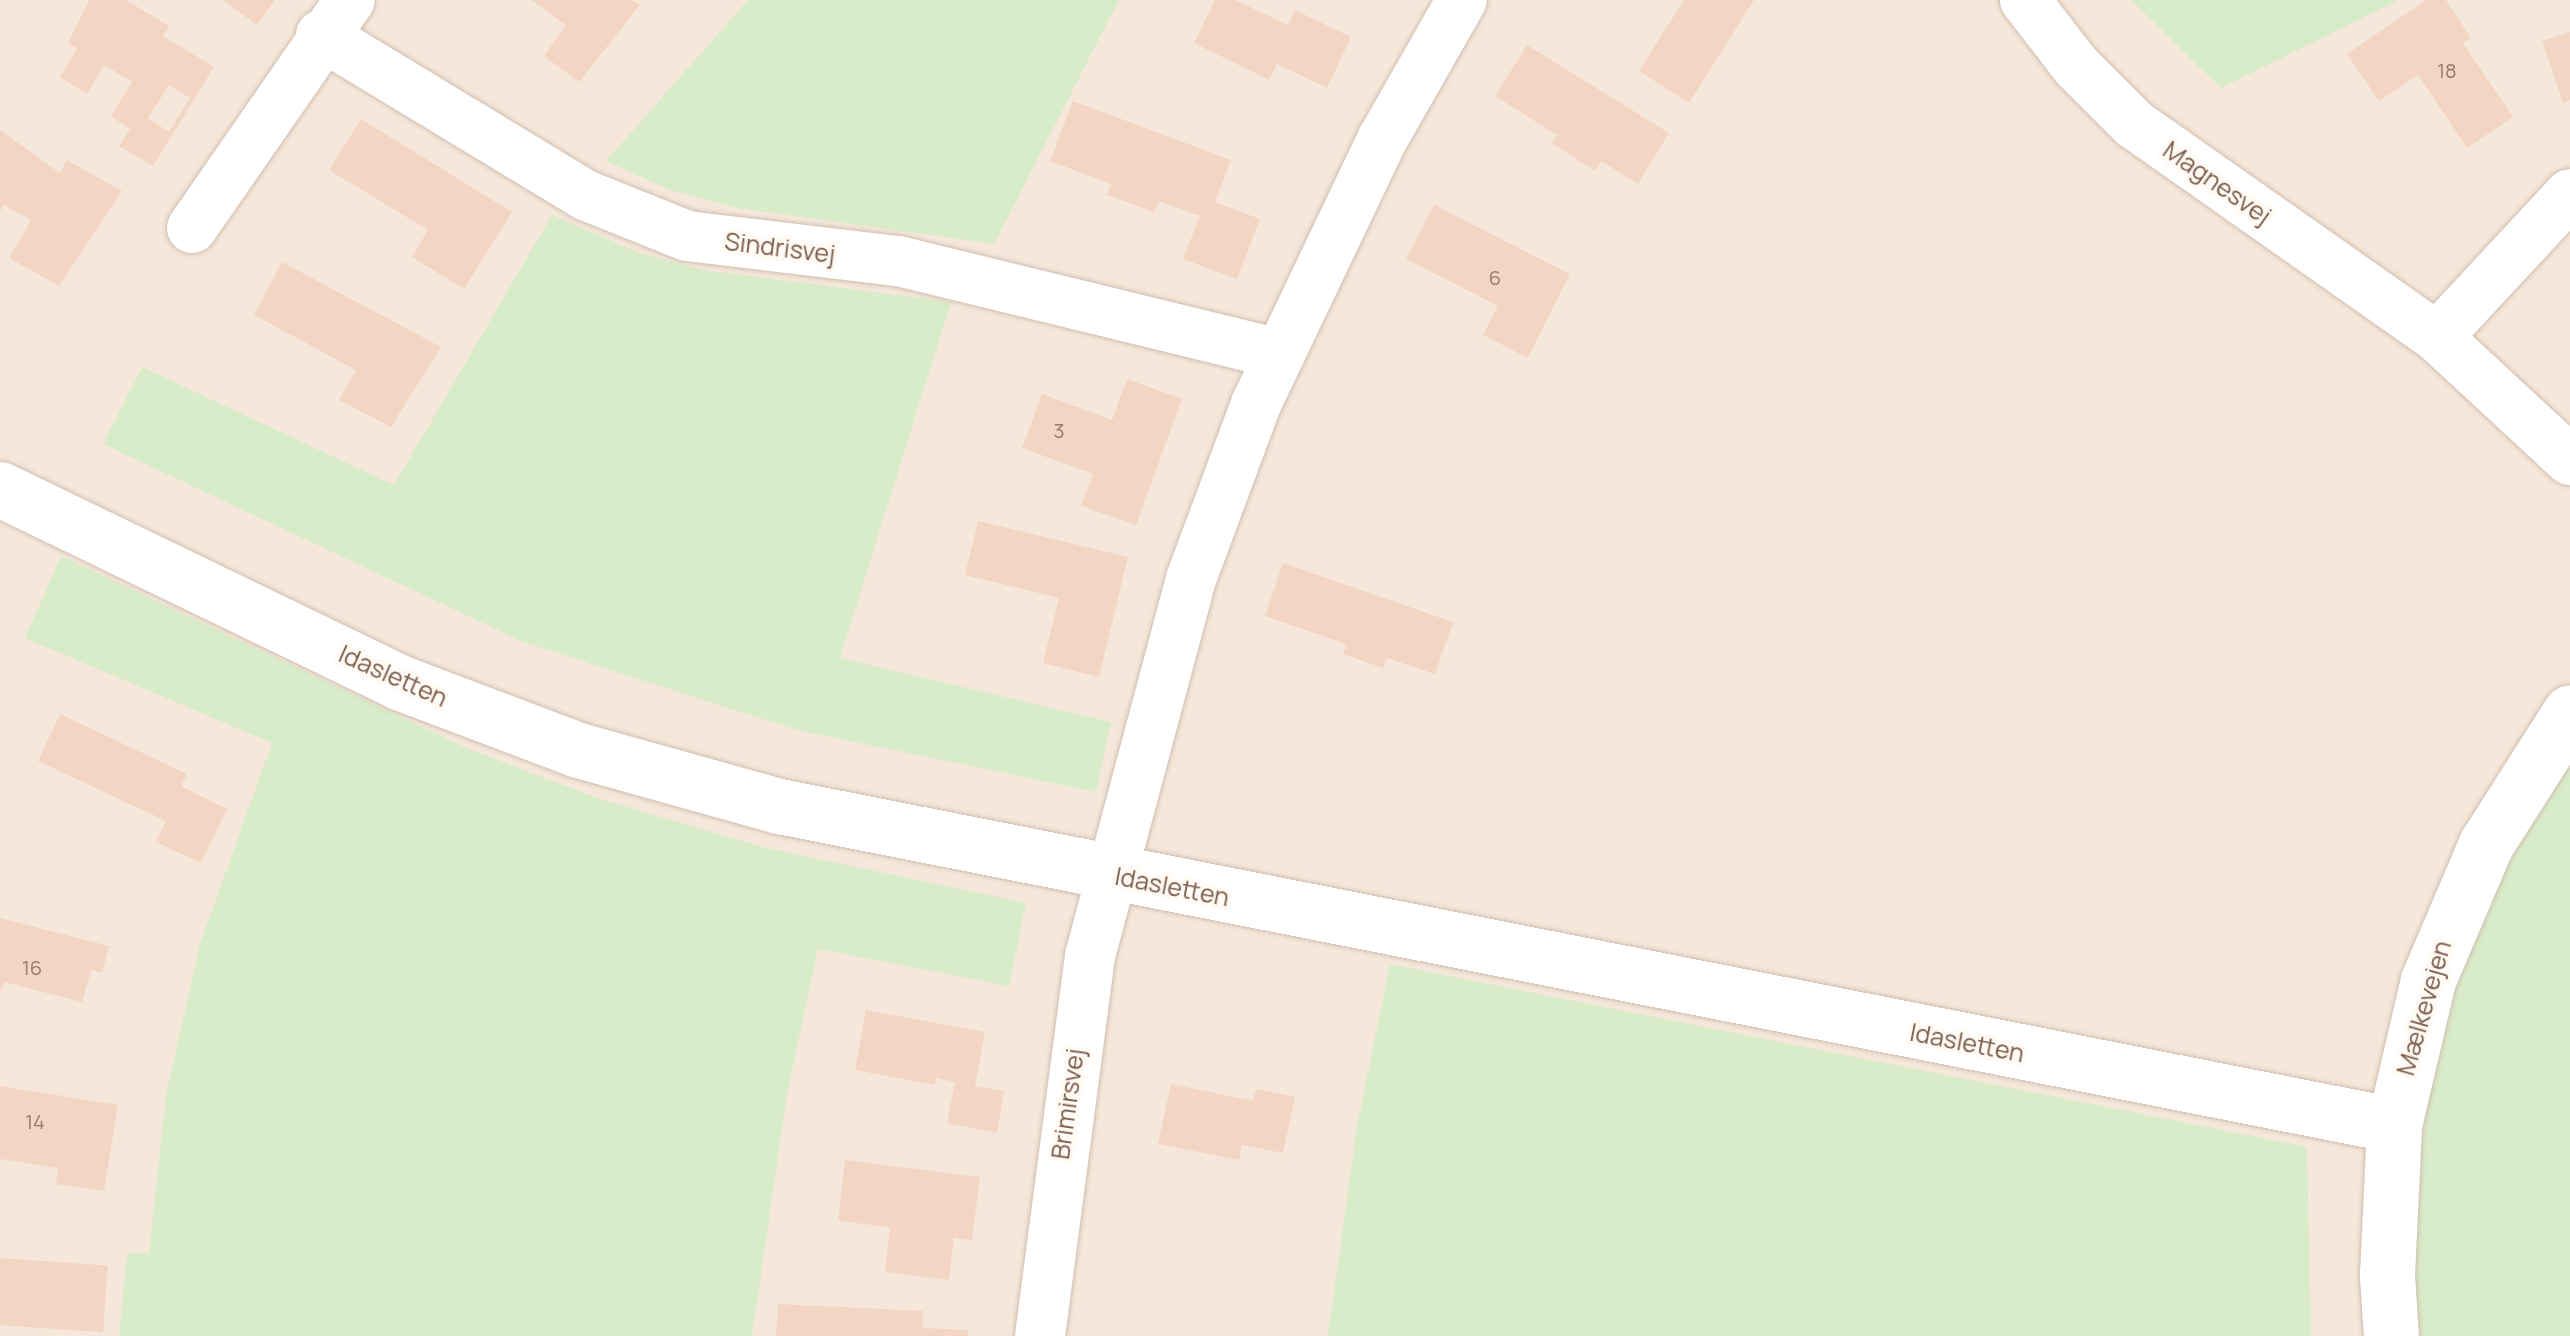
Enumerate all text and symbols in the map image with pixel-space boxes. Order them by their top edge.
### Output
house number: 18 [2437,58,2457,82]
street label: Magnesvej [2157,135,2277,231]
street label: Sindrisvej [723,226,837,270]
house number: 6 [1489,265,1501,289]
house number: 3 [1053,418,1065,442]
street label: Idasletten [334,639,452,713]
street label: Idasletten [1112,861,1232,913]
street label: Mælkevejen [2390,937,2458,1079]
house number: 16 [22,955,42,979]
street label: Idasletten [1907,1017,2027,1069]
street label: Brimirsvej [1045,1047,1091,1161]
house number: 14 [25,1109,45,1133]

